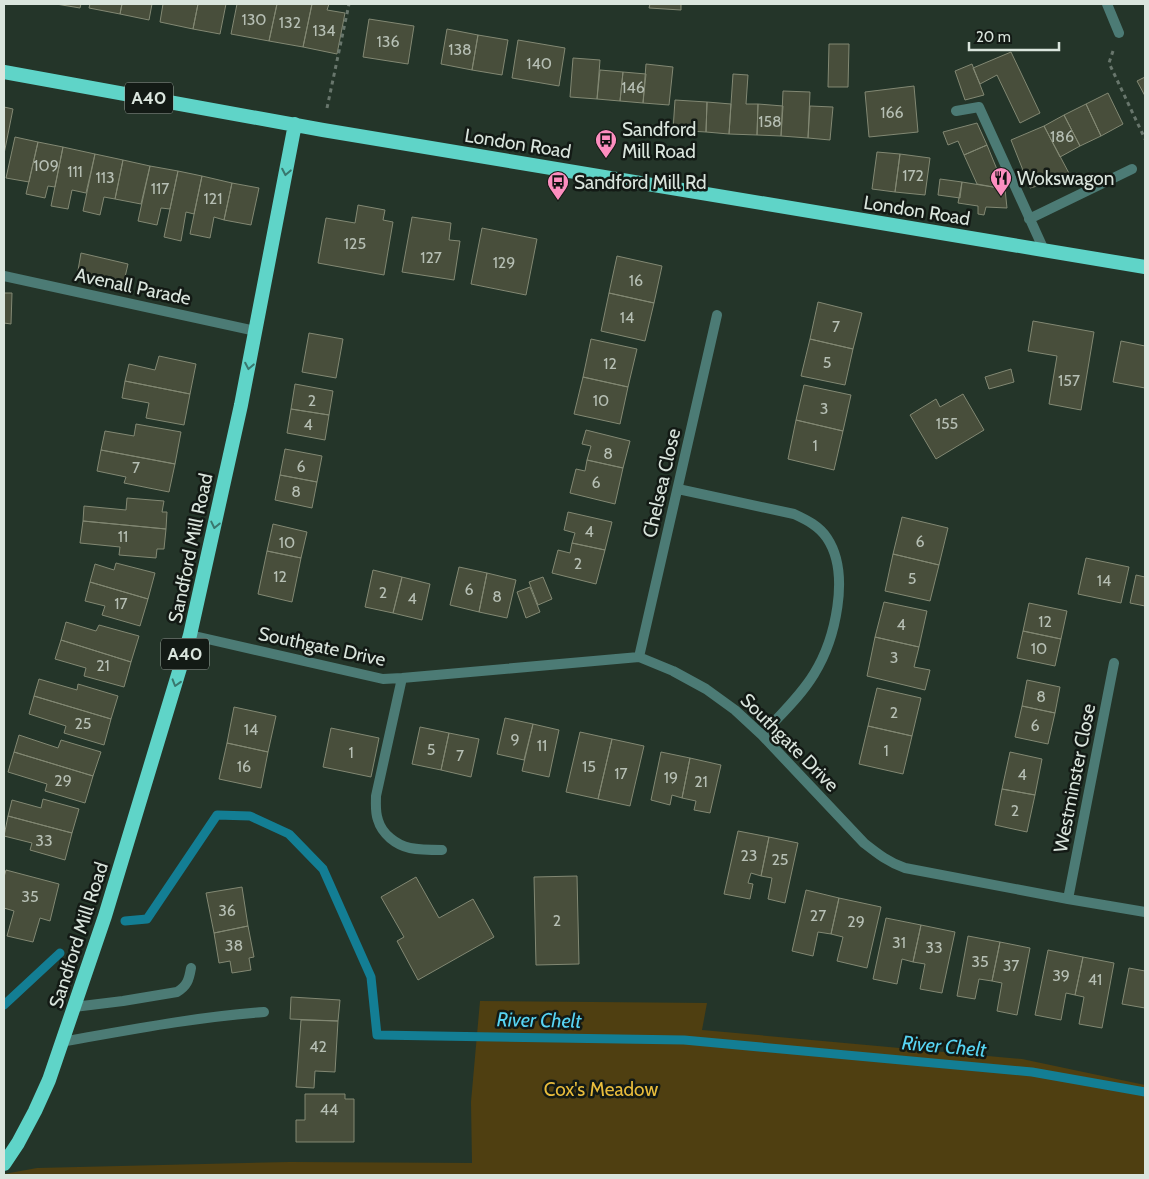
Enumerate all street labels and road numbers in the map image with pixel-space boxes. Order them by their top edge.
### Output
road number: A40 [125,82,173,114]
street label: London Road [463,124,573,163]
street label: London Road [862,191,972,230]
street label: Avenall Parade [73,263,193,310]
street label: Chelsea Close [638,426,685,540]
street label: Sandford Mill Road [163,471,218,625]
street label: Southgate Drive [256,622,388,671]
road number: A40 [161,639,209,670]
street label: Southgate Drive [736,688,844,796]
street label: Westminster Close [1049,702,1100,854]
street label: Sandford Mill Road [44,859,113,1011]

